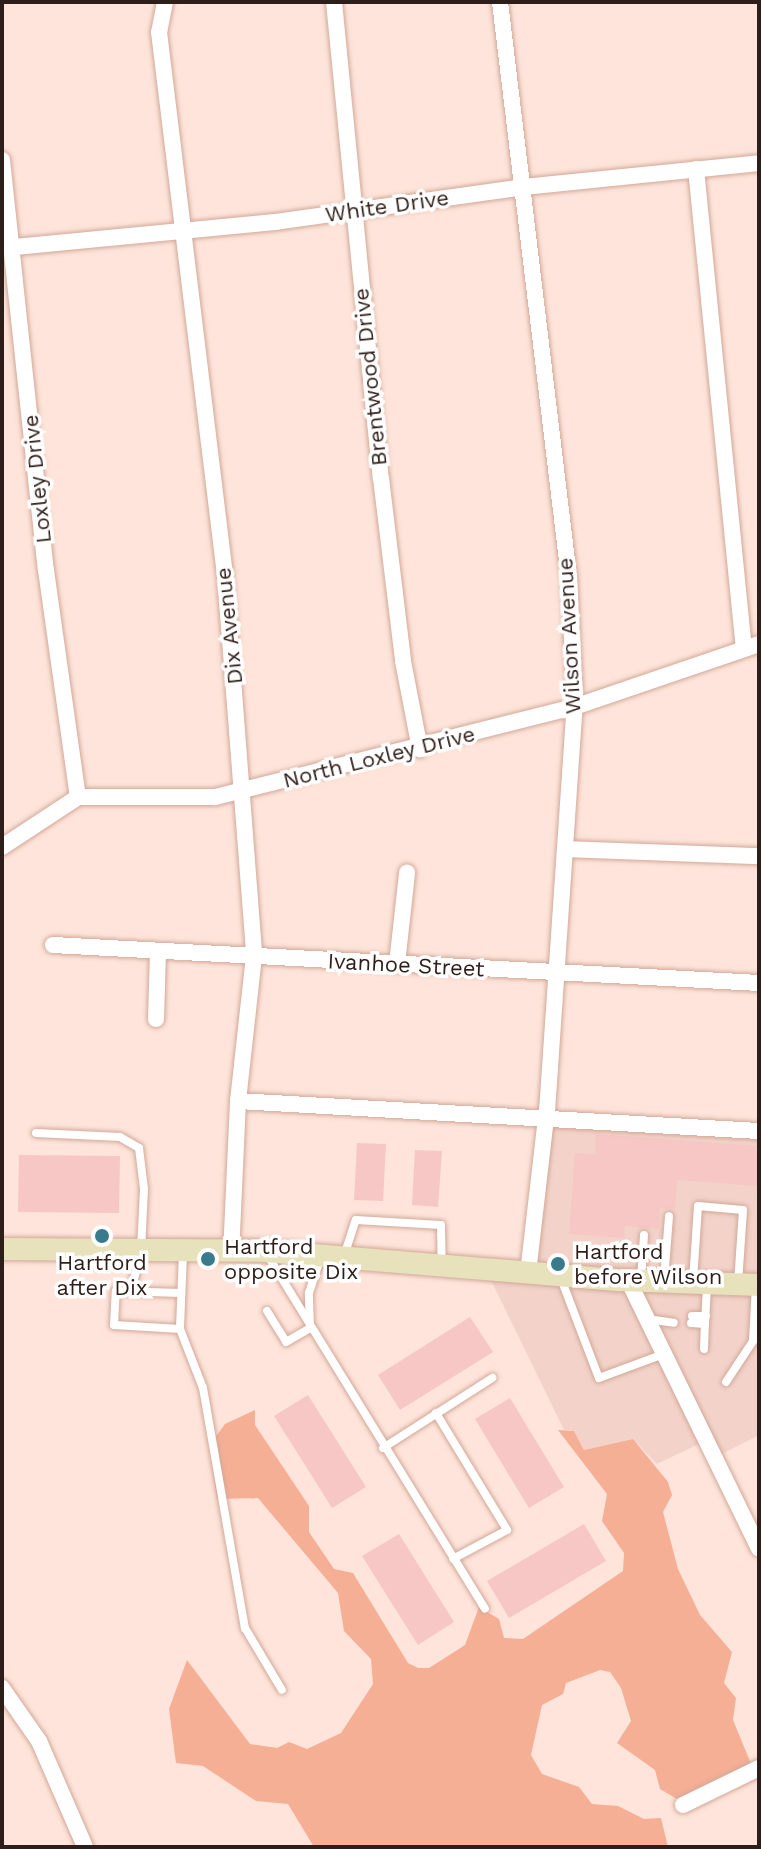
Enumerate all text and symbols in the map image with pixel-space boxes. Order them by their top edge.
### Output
street label: White Drive [323,184,451,228]
street label: Brentwood Drive [348,287,392,467]
street label: Loxley Drive [17,413,57,545]
street label: Wilson Avenue [552,557,586,715]
street label: Dix Avenue [210,566,248,686]
street label: North Loxley Drive [280,720,478,794]
street label: Ivanhoe Street [327,948,485,982]
marker: Hartford after Dix [93,1227,111,1245]
place label: Hartford opposite Dix [224,1233,358,1284]
place label: Hartford before Wilson [574,1238,723,1290]
place label: Hartford after Dix [56,1249,148,1300]
marker: Hartford opposite Dix [199,1250,217,1268]
marker: Hartford before Wilson [549,1255,567,1273]

